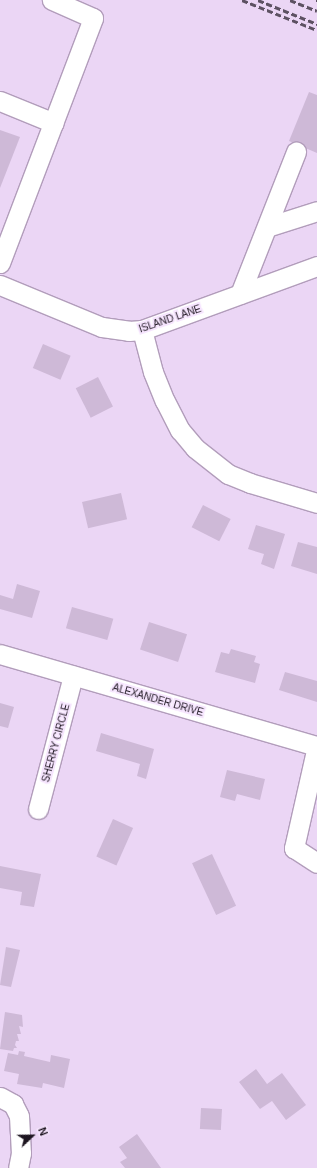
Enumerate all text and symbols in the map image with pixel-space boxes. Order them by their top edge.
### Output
street label: ISLAND LANE [137,303,203,335]
street label: ALEXANDER DRIVE [111,681,205,719]
street label: SHERRY CIRCLE [40,702,72,784]
north arrow [12,1116,52,1156]
text: N [36,1126,50,1137]

